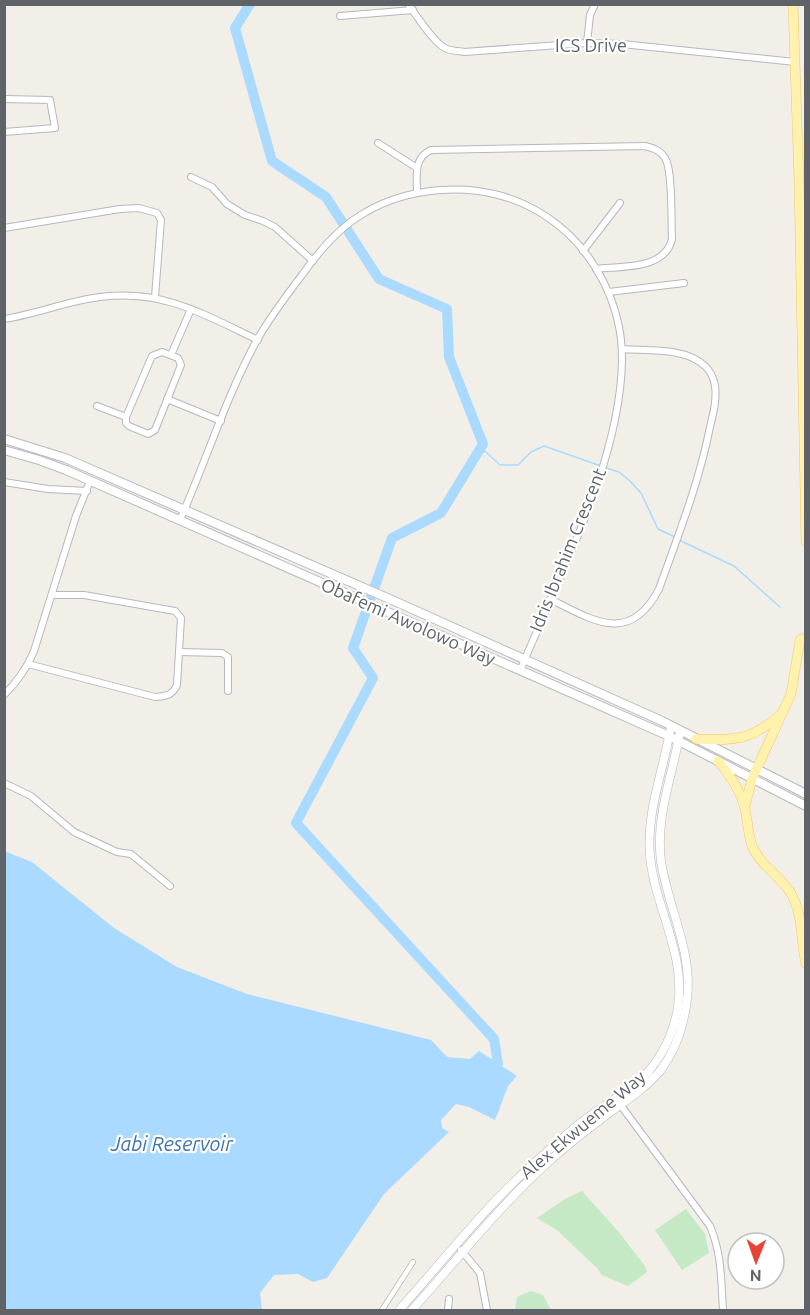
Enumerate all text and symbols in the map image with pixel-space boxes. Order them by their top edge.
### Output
street label: ICS Drive [555,35,627,55]
street label: Idris Ibrahim Crescent [525,465,609,634]
street label: Obafemi Awolowo Way [318,574,499,669]
street label: Alex Ekwueme Way [516,1066,649,1182]
water label: Jabi Reservoir [110,1132,234,1155]
north arrow [726,1231,786,1291]
text: N [750,1267,762,1285]

